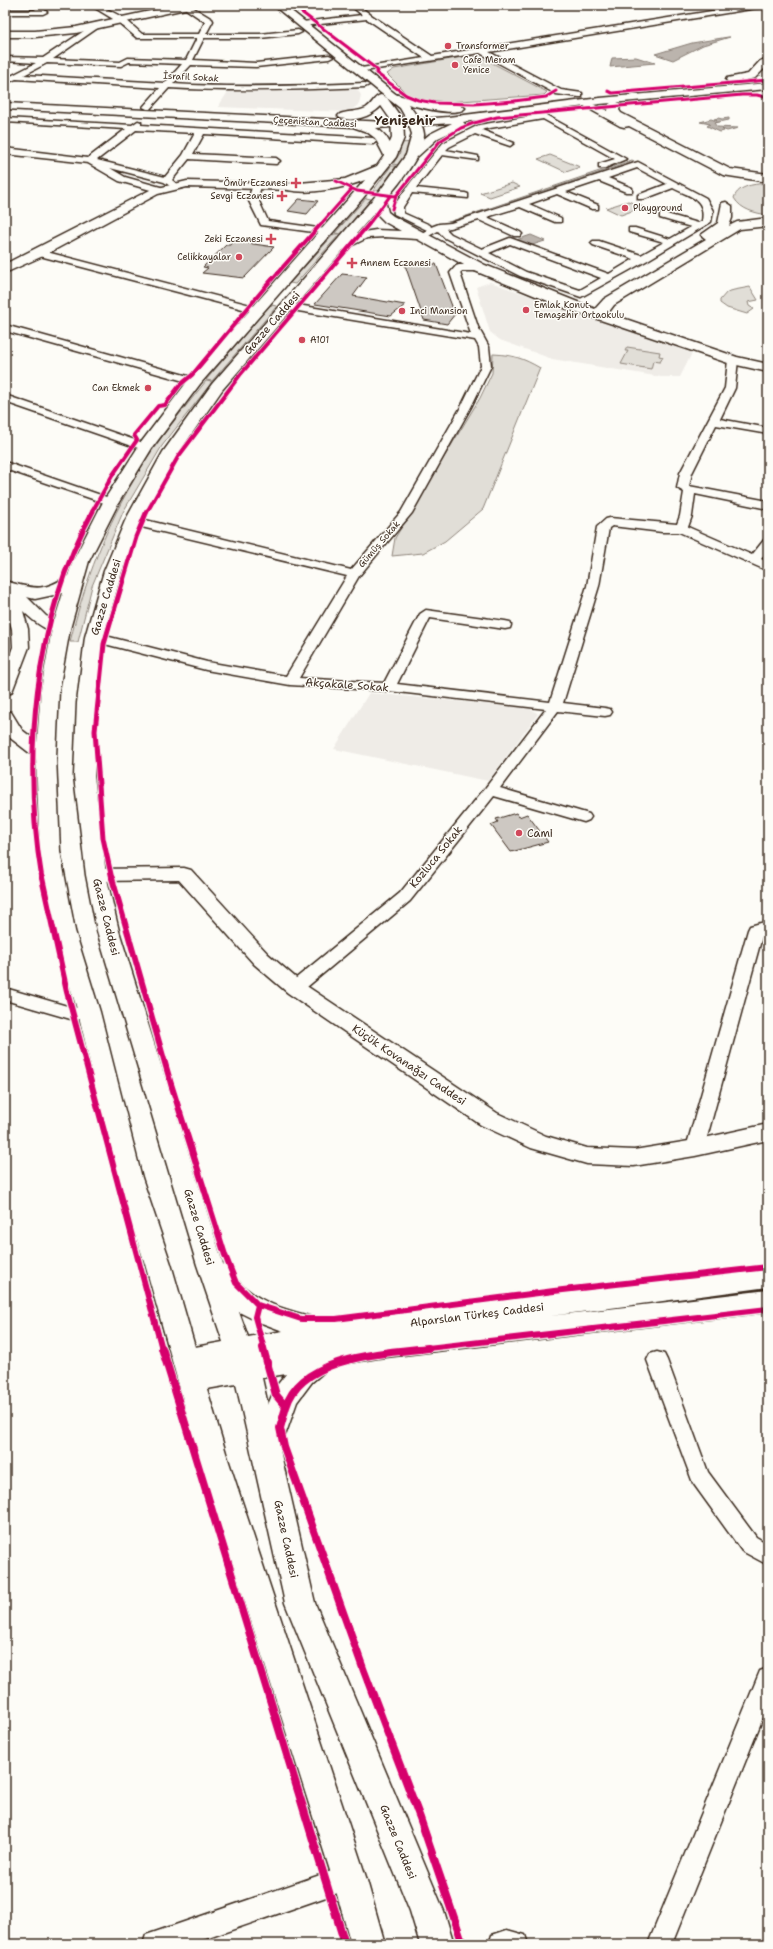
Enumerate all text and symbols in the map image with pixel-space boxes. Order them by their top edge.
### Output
place label: Transformer [456,40,509,52]
marker: Transformer [443,41,453,51]
place label: Cafe Meram Yenice [463,54,516,76]
marker: Cafe Meram Yenice [450,60,460,70]
street label: İsrafil Sokak [163,69,219,84]
district label: Yenişehir [374,112,436,129]
street label: Çeçenistan Caddesi [273,114,357,130]
place label: Ömür Eczanesi [224,176,288,189]
marker: Ömür Eczanesi [291,178,301,188]
place label: Sevgi Eczanesi [211,190,274,202]
marker: Sevgi Eczanesi [277,191,287,201]
place label: Playground [633,202,683,214]
marker: Playground [620,203,630,213]
place label: Zeki Eczanesi [204,233,263,245]
marker: Zeki Eczanesi [266,234,276,244]
place label: Celikkayalar [177,251,231,263]
marker: Celikkayalar [234,252,244,262]
place label: Annem Eczanesi [360,257,431,269]
marker: Annem Eczanesi [347,258,357,268]
street label: Gazze Caddesi [240,288,304,358]
place label: Emlak Konut Temaşehir Ortaokulu [534,299,624,321]
place label: Inci Mansion [410,305,468,317]
marker: Emlak Konut Temaşehir Ortaokulu [521,305,531,315]
marker: Inci Mansion [397,306,407,316]
place label: A101 [310,334,329,346]
marker: A101 [297,335,307,345]
place label: Can Ekmek [92,382,140,394]
marker: Can Ekmek [143,383,153,393]
street label: Gümüş Sokak [355,518,403,570]
street label: Gazze Caddesi [87,557,125,637]
street label: Akçakale Sokak [305,675,389,695]
street label: Kozluca Sokak [406,823,466,891]
place label: Cami [527,826,553,841]
marker: Cami [514,828,524,838]
street label: Gazze Caddesi [89,877,123,957]
street label: Küçük Kovanağzı Caddesi [349,1021,469,1109]
street label: Gazze Caddesi [180,1187,218,1267]
street label: Alparslan Türkeş Caddesi [409,1299,545,1331]
street label: Gazze Caddesi [270,1499,302,1579]
street label: Gazze Caddesi [376,1802,420,1882]

